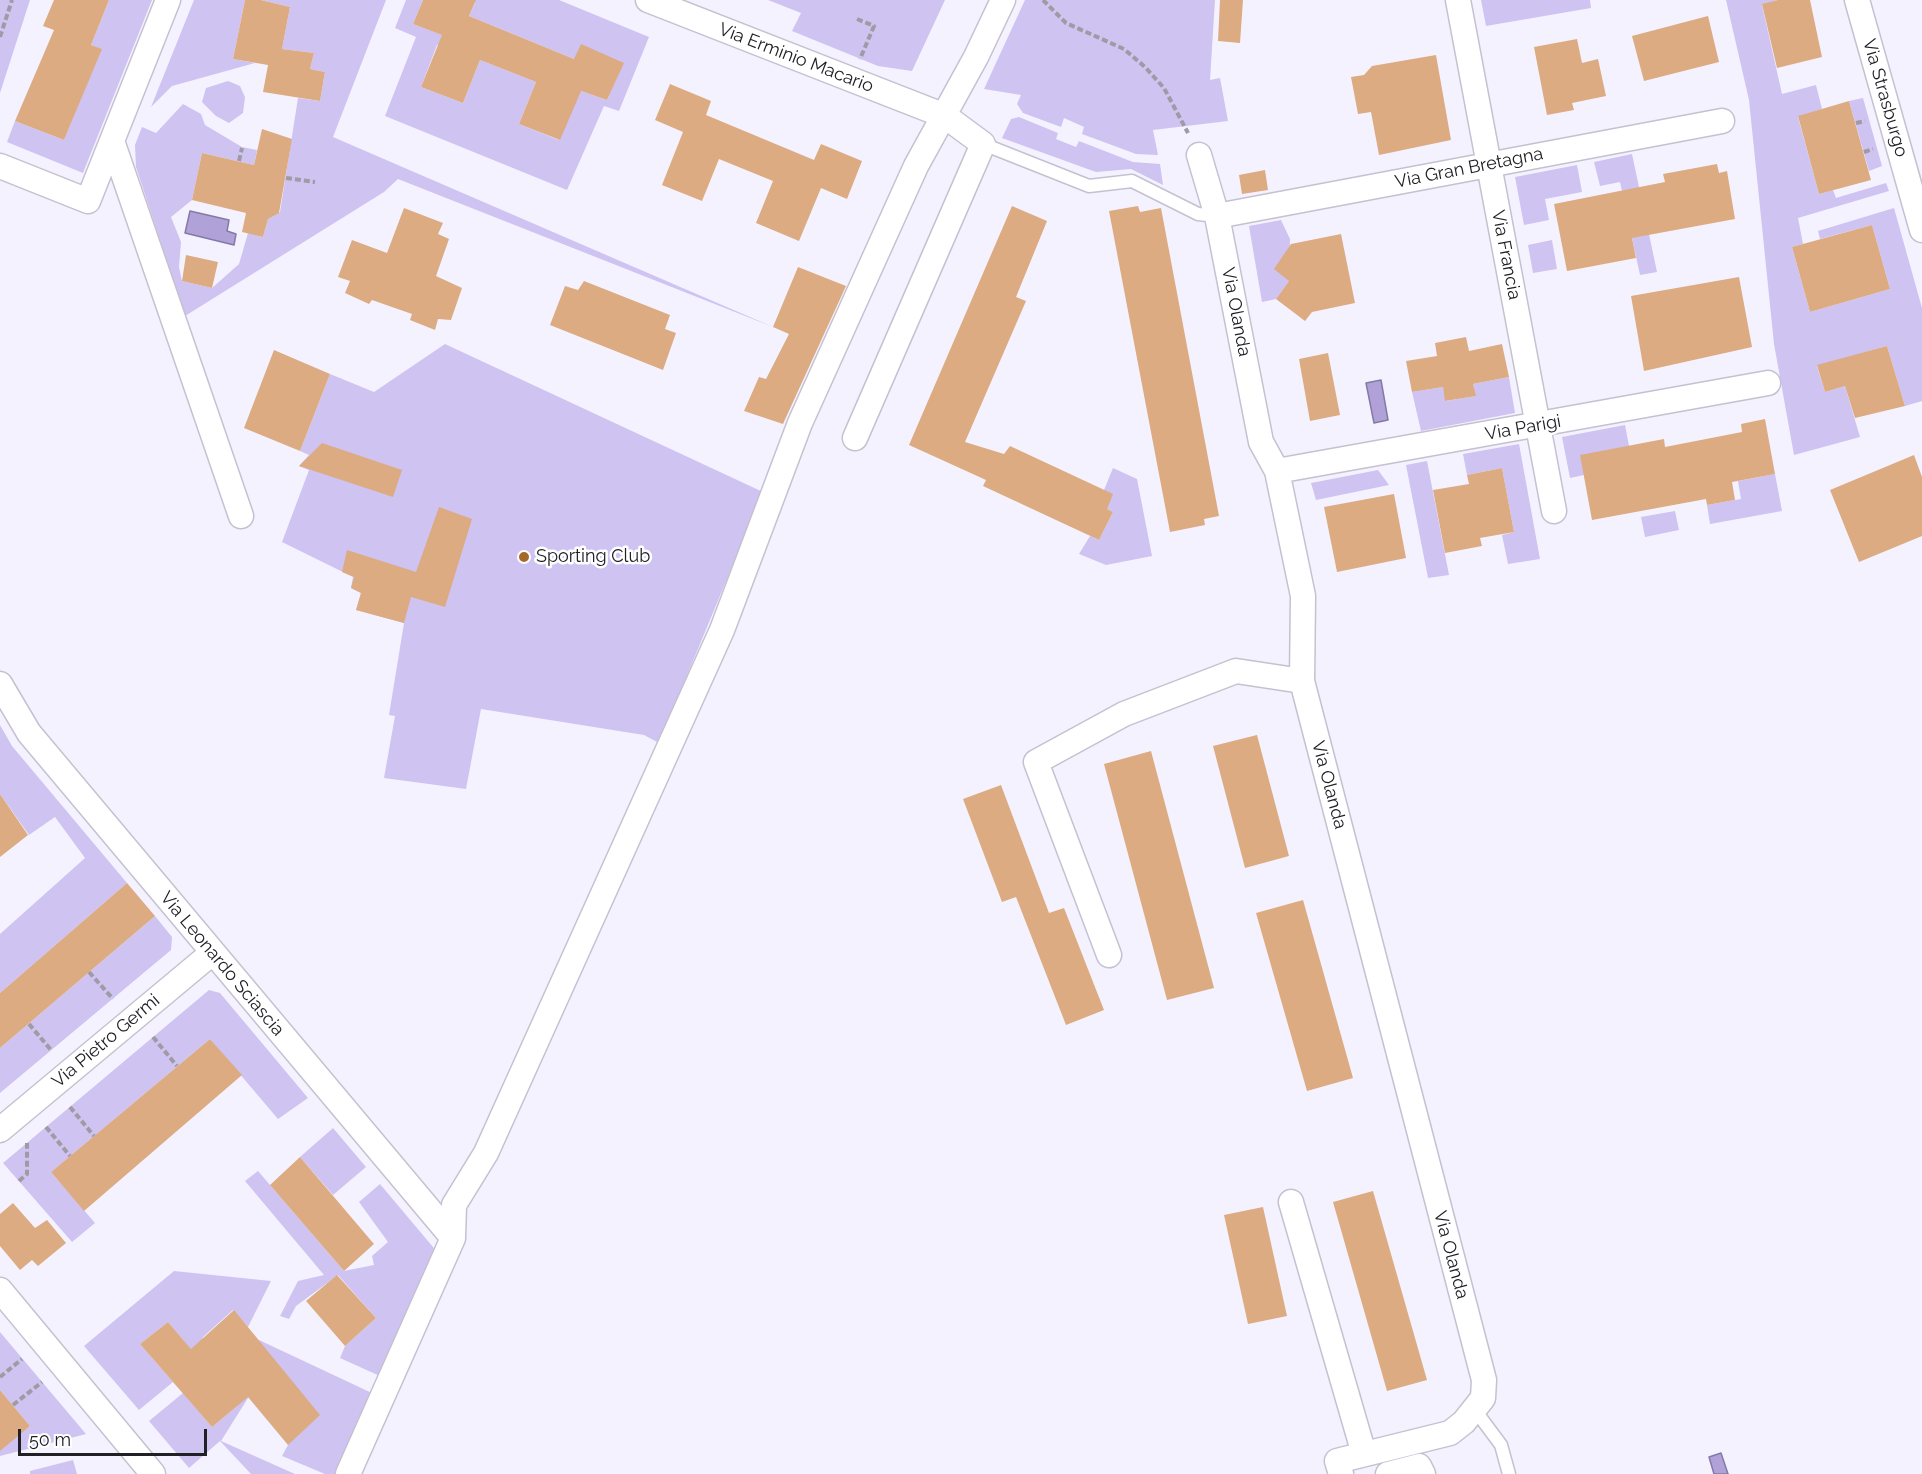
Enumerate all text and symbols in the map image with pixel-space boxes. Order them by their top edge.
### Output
street label: Via Erminio Macario [716,19,876,97]
street label: Via Strasburgo [1858,36,1912,160]
street label: Via Gran Bretagna [1393,143,1545,193]
street label: Via Francia [1487,208,1525,302]
street label: Via Olanda [1217,266,1255,358]
street label: Via Parigi [1483,411,1563,445]
place label: Sporting Club [536,546,650,568]
marker: Sporting Club [517,550,531,564]
street label: Via Olanda [1307,739,1351,831]
street label: Via Leonardo Sciascia [155,887,289,1041]
street label: Via Pietro Germi [48,990,164,1092]
street label: Via Olanda [1429,1209,1473,1301]
scale bar [21,1417,210,1455]
text: 50 m [29,1429,71,1450]

